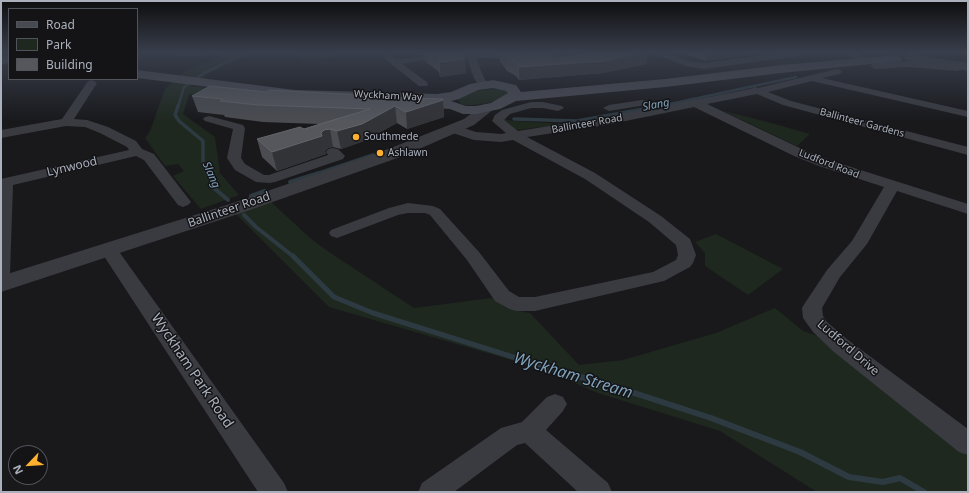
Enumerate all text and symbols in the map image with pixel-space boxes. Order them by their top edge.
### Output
legend [8,8,138,80]
text: Road [46,16,75,33]
text: Park [46,36,71,53]
text: Building [46,56,93,73]
street label: Wyckham Way [354,88,422,104]
water label: Slang [641,96,671,114]
street label: Ballinteer Gardens [818,106,906,140]
street label: Ballinteer Road [551,112,623,136]
place label: Southmede [364,131,418,143]
marker: Southmede [351,132,361,142]
place label: Ashlawn [388,147,428,159]
street label: Ludford Road [797,147,861,181]
marker: Ashlawn [375,148,385,158]
street label: Lynwood [45,154,99,180]
water label: Slang [199,160,223,190]
street label: Ballinteer Road [186,189,272,231]
street label: Wyckham Park Road [147,311,237,431]
street label: Ludford Drive [814,317,882,379]
water label: Wyckham Stream [511,349,635,403]
north arrow [8,445,48,485]
text: N [9,463,26,477]

